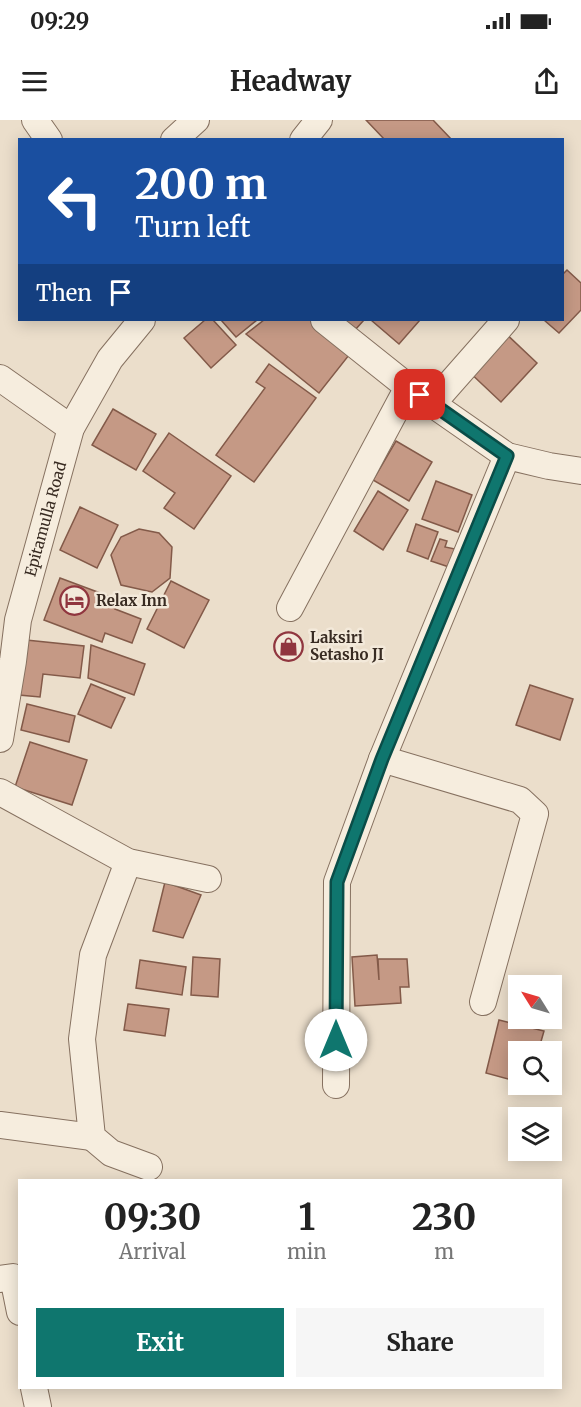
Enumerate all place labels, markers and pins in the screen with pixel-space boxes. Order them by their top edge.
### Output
pin [394,369,445,420]
hotel icon: Relax Inn [59,585,91,617]
place label: Relax Inn [96,591,167,610]
place label: Laksiri Setasho JI [310,628,384,664]
shop icon: Laksiri Setasho JI [273,631,305,663]

